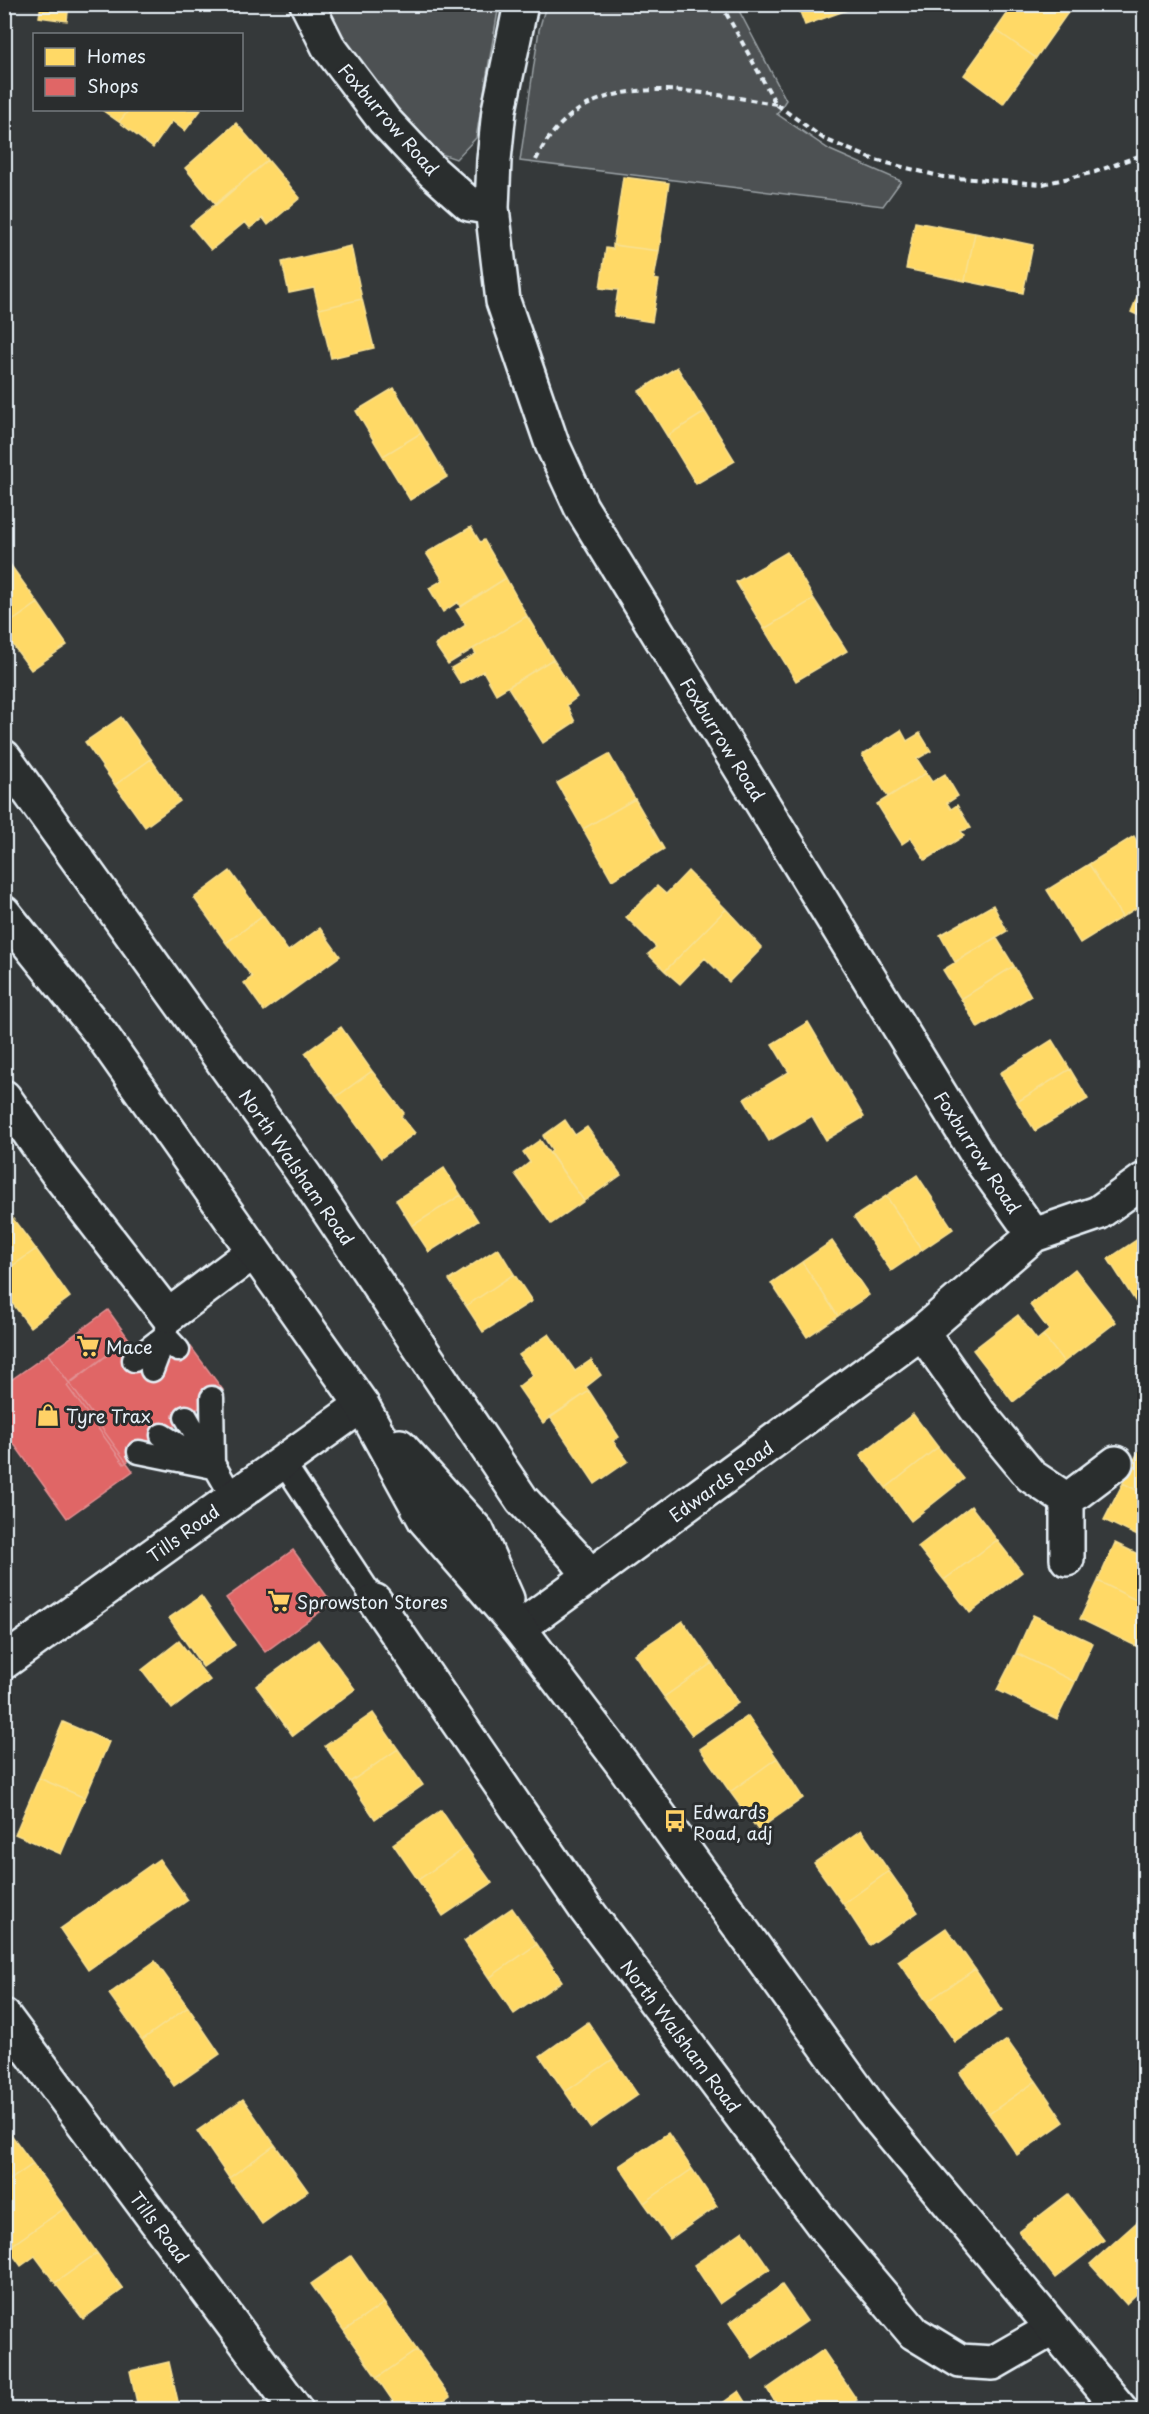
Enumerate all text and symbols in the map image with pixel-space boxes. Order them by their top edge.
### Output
legend [33,33,243,111]
text: Homes [87,42,145,69]
street label: Foxburrow Road [332,57,446,181]
text: Shops [87,72,138,99]
street label: Foxburrow Road [674,672,772,806]
street label: North Walsham Road [233,1083,361,1251]
street label: Foxburrow Road [928,1085,1028,1219]
supermarket icon: Mace [75,1333,101,1359]
place label: Mace [106,1333,153,1360]
shop icon: Tyre Trax [35,1402,61,1428]
place label: Tyre Trax [66,1402,151,1429]
street label: Edwards Road [663,1434,779,1528]
street label: Tills Road [141,1497,225,1569]
supermarket icon: Sprowston Stores [266,1588,292,1614]
place label: Sprowston Stores [297,1588,448,1615]
place label: Edwards Road, adj [693,1798,773,1846]
bus stop icon: Edwards Road, adj [662,1808,688,1834]
street label: North Walsham Road [615,1954,747,2118]
street label: Tills Road [124,2185,196,2269]

